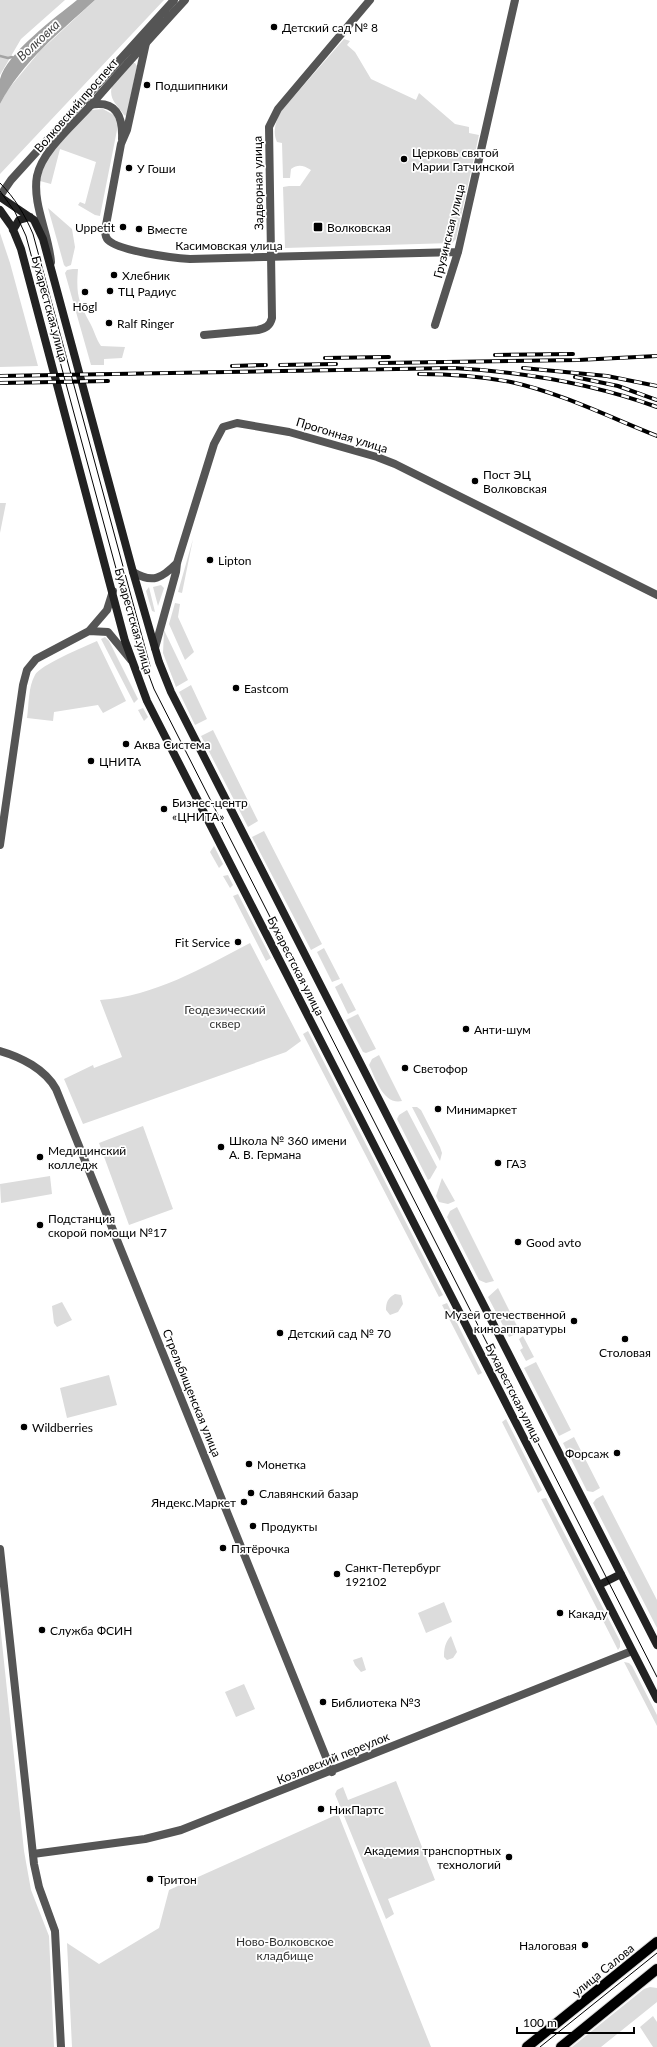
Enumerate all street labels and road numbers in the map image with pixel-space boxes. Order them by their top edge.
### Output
street label: Волковский проспект [31,55,121,155]
street label: Задворная улица [250,136,266,230]
street label: Грузинская улица [430,182,468,280]
street label: Касимовская улица [175,238,283,253]
street label: Бухарестская улица [29,254,71,364]
street label: Прогонная улица [294,414,390,456]
street label: Бухарестская улица [112,566,156,676]
street label: Бухарестская улица [264,914,328,1018]
street label: Стрельбищенская улица [159,1327,225,1459]
street label: Бухарестская улица [482,1341,546,1445]
street label: Козловский переулок [275,1728,392,1787]
street label: улица Салова [569,1940,637,2000]

